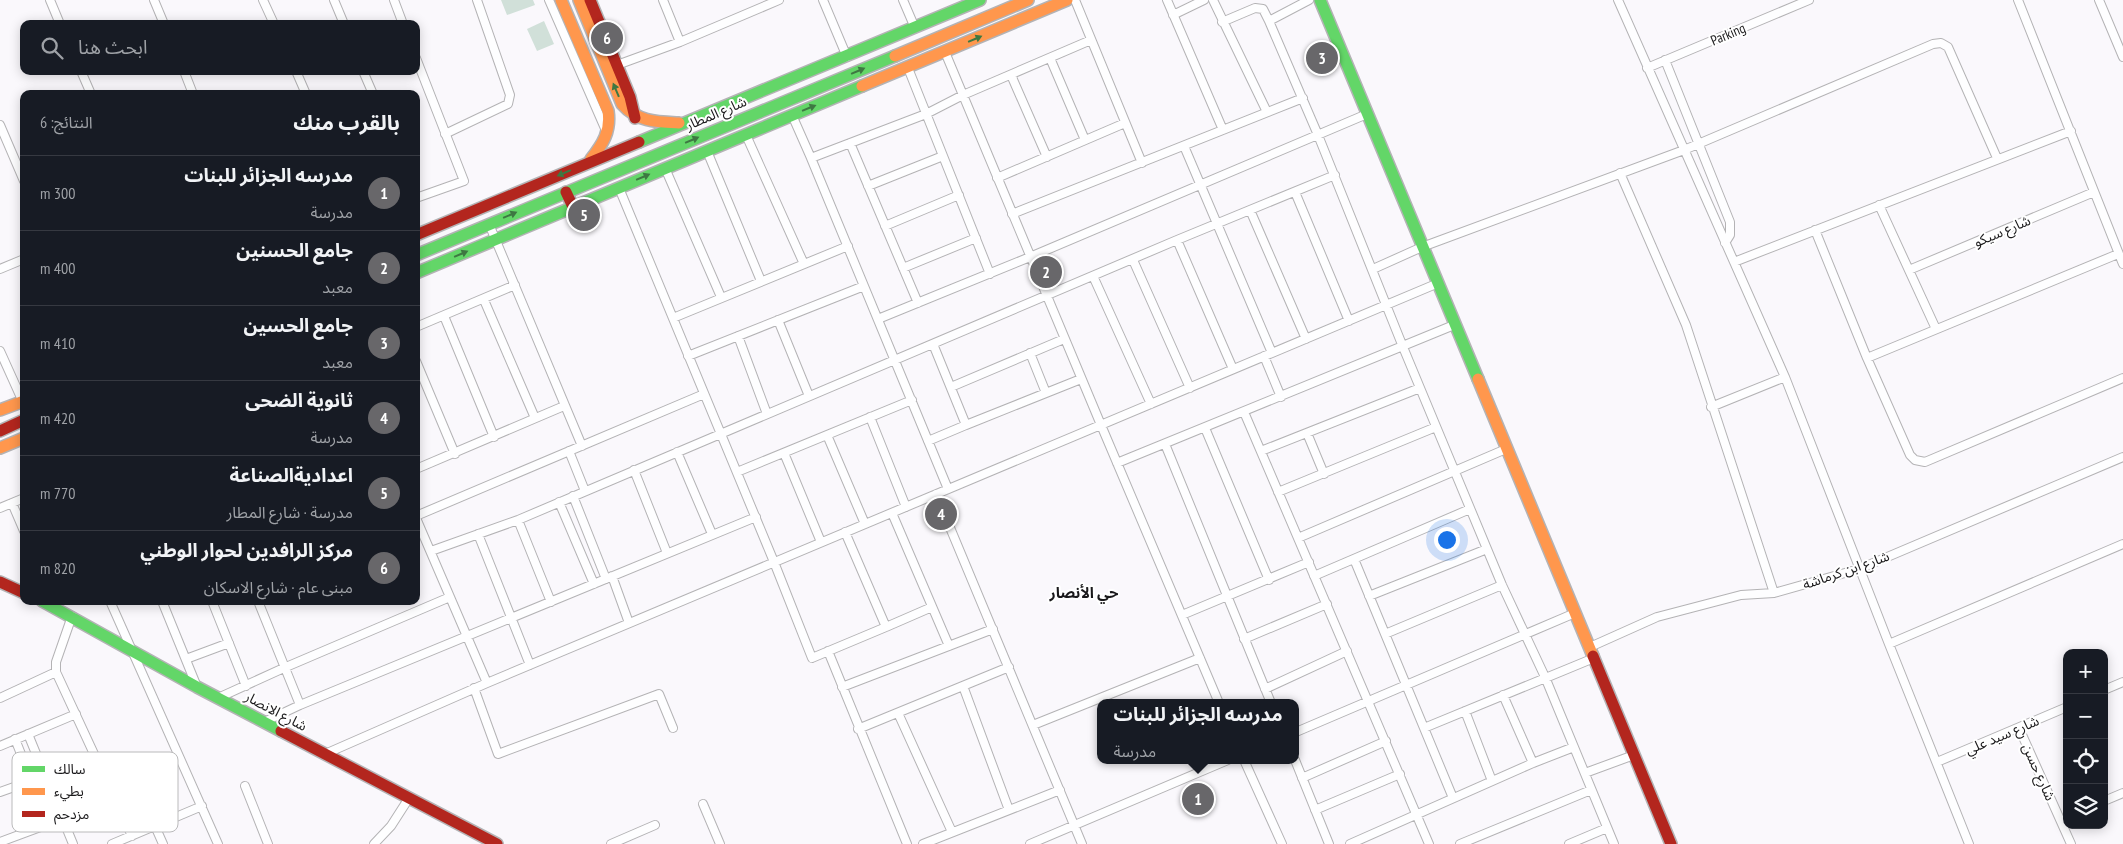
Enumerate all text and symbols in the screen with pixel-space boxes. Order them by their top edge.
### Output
pin: 6 [591,19,623,57]
street label: Parking [1708,19,1748,49]
search box [20,20,420,75]
icon: search [38,34,66,62]
one-way arrow [968,34,982,42]
text: ابحث هنا [78,35,147,59]
pin: 3 [1306,39,1338,77]
one-way arrow [851,66,865,74]
one-way arrow [612,83,620,97]
street label: شارع المطار [682,92,750,136]
one-way arrow [802,104,817,112]
text: بالقرب منك [293,109,400,136]
text: النتائج: 6 [40,112,93,132]
one-way arrow [685,135,699,143]
text: مدرسه الجزائر للبنات [184,163,353,187]
one-way arrow [557,169,571,177]
one-way arrow [636,173,650,181]
text: 300 m [40,183,75,203]
text: 1 [380,183,388,203]
pin: 5 [568,196,600,234]
text: مدرسة [310,202,353,222]
one-way arrow [502,211,517,219]
street label: شارع سيكو [1971,211,2034,253]
text: جامع الحسنين [236,238,353,262]
one-way arrow [454,250,468,258]
pin: 2 [1030,253,1062,291]
text: 400 m [40,258,75,278]
text: 2 [380,258,388,278]
text: معبد [322,277,353,297]
text: جامع الحسين [244,313,353,337]
text: 410 m [40,333,75,353]
text: 3 [380,333,388,353]
text: معبد [322,352,353,372]
text: ثانوية الضحى [245,388,353,412]
text: 420 m [40,408,75,428]
text: 4 [380,408,388,428]
text: مدرسة [310,427,353,447]
text: اعداديةالصناعة [230,463,353,487]
text: 770 m [40,483,75,503]
text: 5 [380,483,388,503]
pin: 4 [925,495,957,533]
text: مدرسة · شارع المطار [227,502,353,522]
your location [1434,527,1460,553]
text: مركز الرافدين لحوار الوطني [140,538,353,562]
street label: شارع ابن كرماشة [1800,547,1892,595]
text: 820 m [40,558,75,578]
text: 6 [380,558,388,578]
text: مبنى عام · شارع الاسكان [204,577,353,597]
district label: حي الأنصار [1049,583,1119,604]
map controls [2063,649,2108,829]
button: + [2063,649,2108,694]
street label: شارع الانصار [240,687,310,737]
button: − [2063,694,2108,739]
popup [1097,699,1299,764]
text: مدرسه الجزائر للبنات [1114,702,1282,726]
street label: شارع سيد علي [1962,711,2043,761]
button: locate [2063,739,2108,784]
text: مدرسة [1114,741,1156,761]
street label: شارع حسن [2017,741,2060,804]
legend [12,752,178,832]
text: سالك [54,760,86,778]
pin: 1 [1182,780,1214,818]
text: بطيء [54,782,84,802]
button: layers [2063,784,2108,829]
text: مزدحم [54,805,89,825]

